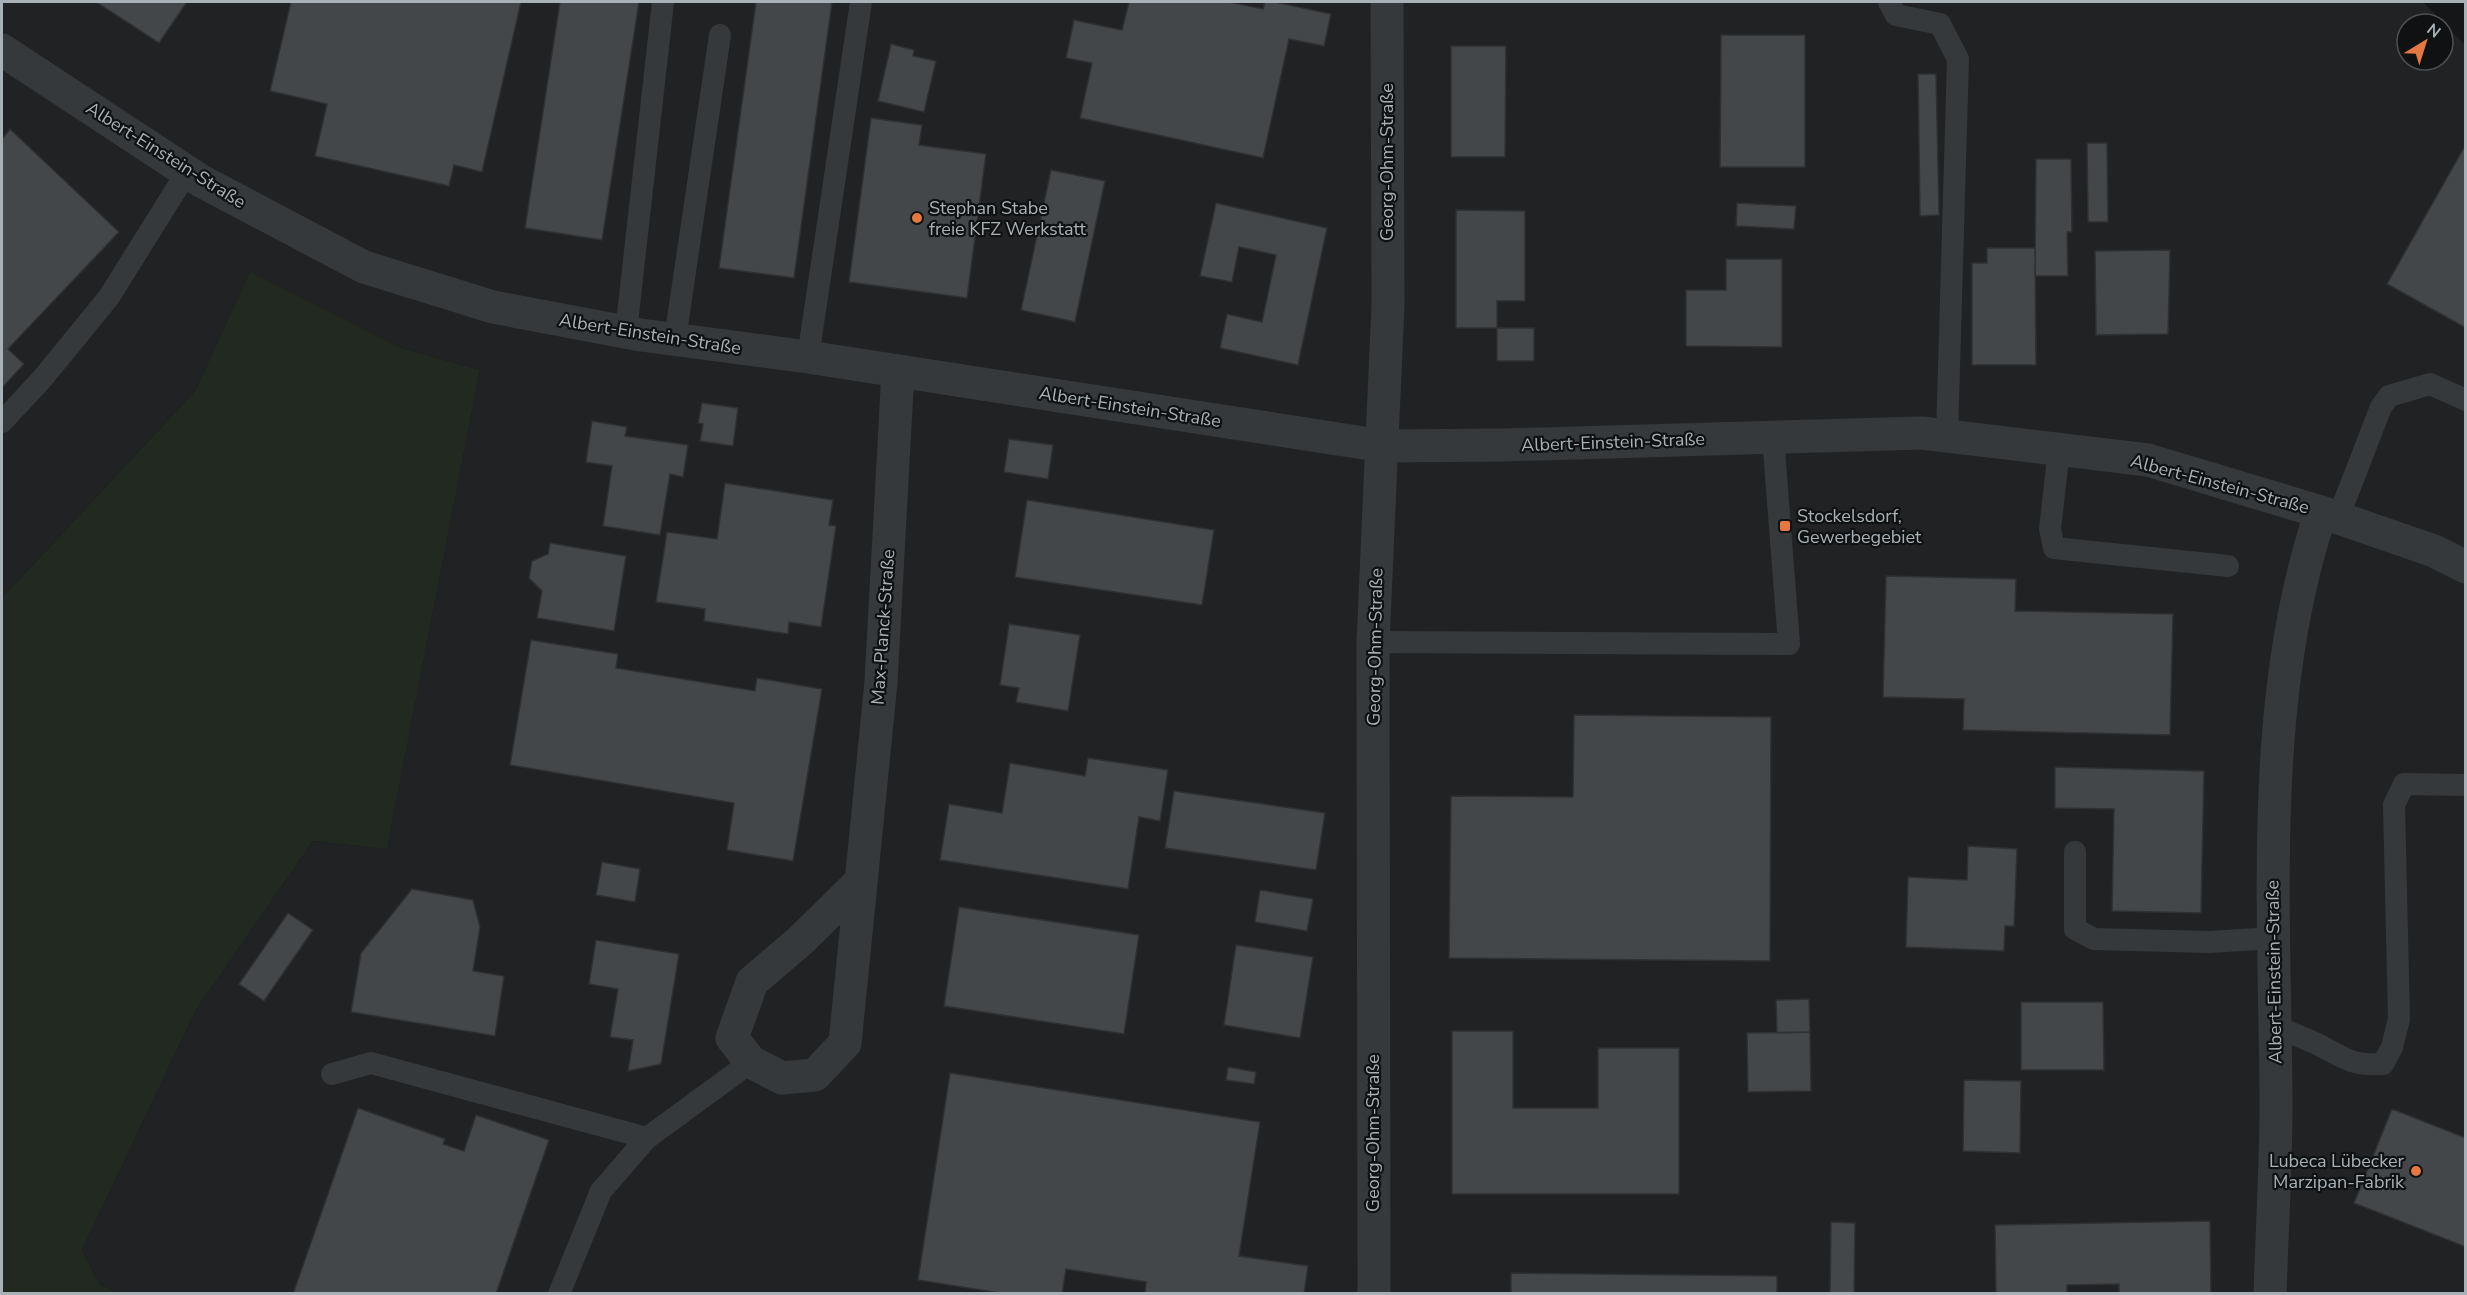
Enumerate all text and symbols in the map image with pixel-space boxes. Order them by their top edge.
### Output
north arrow [2395,12,2455,72]
text: N [2422,19,2445,43]
street label: Georg-Ohm-Straße [1375,83,1399,241]
street label: Albert-Einstein-Straße [82,96,250,214]
place label: Stephan Stabe freie KFZ Werkstatt [929,196,1087,241]
marker: Stephan Stabe freie KFZ Werkstatt [910,211,924,225]
street label: Albert-Einstein-Straße [557,308,743,360]
street label: Albert-Einstein-Straße [1037,381,1223,433]
street label: Albert-Einstein-Straße [1521,427,1705,457]
street label: Albert-Einstein-Straße [2128,449,2312,519]
place label: Stockelsdorf, Gewerbegebiet [1797,504,1922,549]
marker: Stockelsdorf, Gewerbegebiet [1778,519,1792,533]
street label: Max-Planck-Straße [866,548,900,706]
street label: Georg-Ohm-Straße [1362,568,1388,726]
street label: Albert-Einstein-Straße [2260,880,2288,1064]
street label: Georg-Ohm-Straße [1361,1054,1385,1212]
place label: Lubeca Lübecker Marzipan-Fabrik [2269,1149,2405,1194]
marker: Lubeca Lübecker Marzipan-Fabrik [2409,1164,2423,1178]

